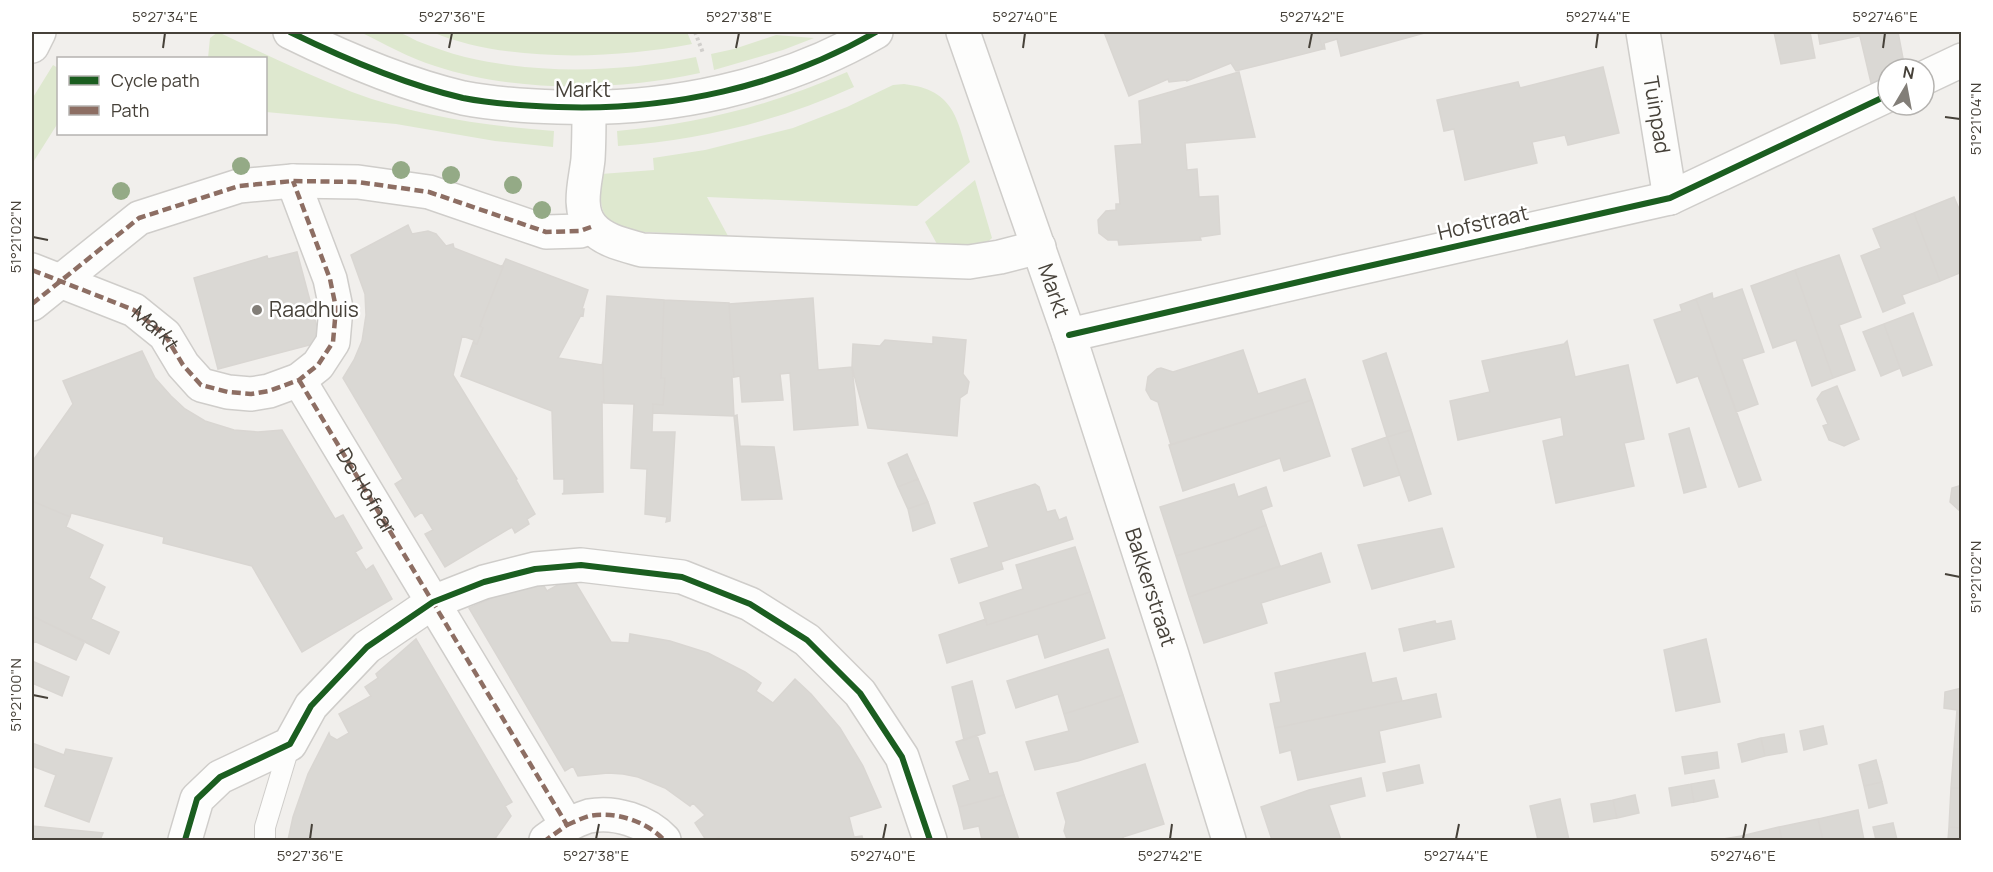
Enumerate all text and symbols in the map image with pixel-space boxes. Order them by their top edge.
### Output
text: 5°27'34"E [132,6,198,27]
text: 5°27'36"E [419,6,485,27]
text: 5°27'38"E [706,6,772,27]
text: 5°27'40"E [992,6,1058,27]
text: 5°27'42"E [1280,6,1344,27]
text: 5°27'44"E [1566,6,1630,27]
text: 5°27'46"E [1852,6,1918,27]
legend [57,57,267,135]
north arrow [1876,57,1936,117]
text: N [1901,60,1916,84]
text: Cycle path [111,68,200,92]
street label: Tuinpad [1637,74,1678,155]
street label: Markt [555,75,611,103]
text: 51°21'04"N [1965,83,1986,155]
text: Path [111,98,149,122]
street label: Hofstraat [1435,198,1531,246]
text: 51°21'02"N [5,201,26,273]
street label: Markt [1032,259,1077,321]
place label: Raadhuis [269,295,359,323]
street label: Markt [126,299,186,356]
marker: Raadhuis [250,303,264,317]
street label: De Hofnar [330,442,404,540]
street label: Bakkerstraat [1119,524,1183,650]
text: 51°21'02"N [1965,541,1986,613]
text: 51°21'00"N [5,658,26,732]
text: 5°27'36"E [277,845,343,866]
text: 5°27'38"E [563,845,629,866]
text: 5°27'40"E [850,845,916,866]
text: 5°27'42"E [1138,845,1202,866]
text: 5°27'44"E [1424,845,1488,866]
text: 5°27'46"E [1710,845,1776,866]

